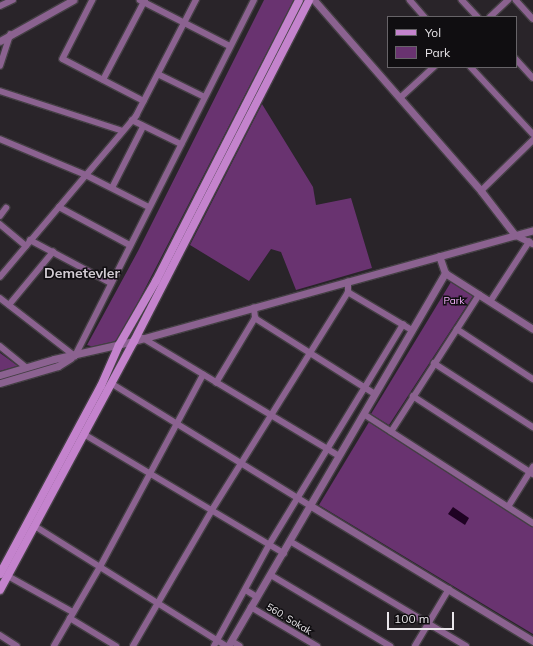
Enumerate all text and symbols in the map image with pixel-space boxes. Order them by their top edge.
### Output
legend [387,16,517,68]
text: Yol [425,25,441,40]
text: Park [425,45,450,60]
district label: Demetevler [44,265,120,281]
park label: Park [443,295,465,307]
street label: 560. Sokak [264,601,314,637]
scale bar [389,604,456,630]
text: 100 m [394,611,429,626]

